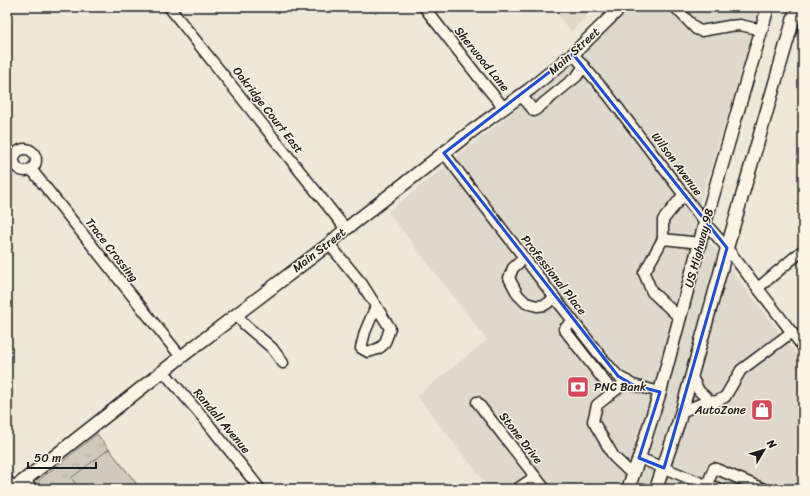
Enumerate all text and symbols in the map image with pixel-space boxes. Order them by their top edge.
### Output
street label: Sherwood Lane [449,21,515,97]
street label: Main Street [543,22,605,80]
street label: Oakridge Court East [227,61,309,159]
street label: Wilson Avenue [645,127,709,201]
street label: US Highway 98 [678,206,720,290]
street label: Trace Crossing [80,213,144,287]
street label: Main Street [287,222,351,278]
street label: Professional Place [515,230,593,320]
bank icon: PNC Bank [565,374,591,400]
place label: PNC Bank [594,376,647,398]
street label: Randall Avenue [188,383,256,459]
shop icon: AutoZone [749,397,775,423]
place label: AutoZone [694,399,746,421]
street label: Stone Drive [493,407,549,469]
north arrow [744,430,784,470]
text: N [761,435,782,453]
scale bar [28,444,96,470]
text: 50 m [34,447,61,469]

